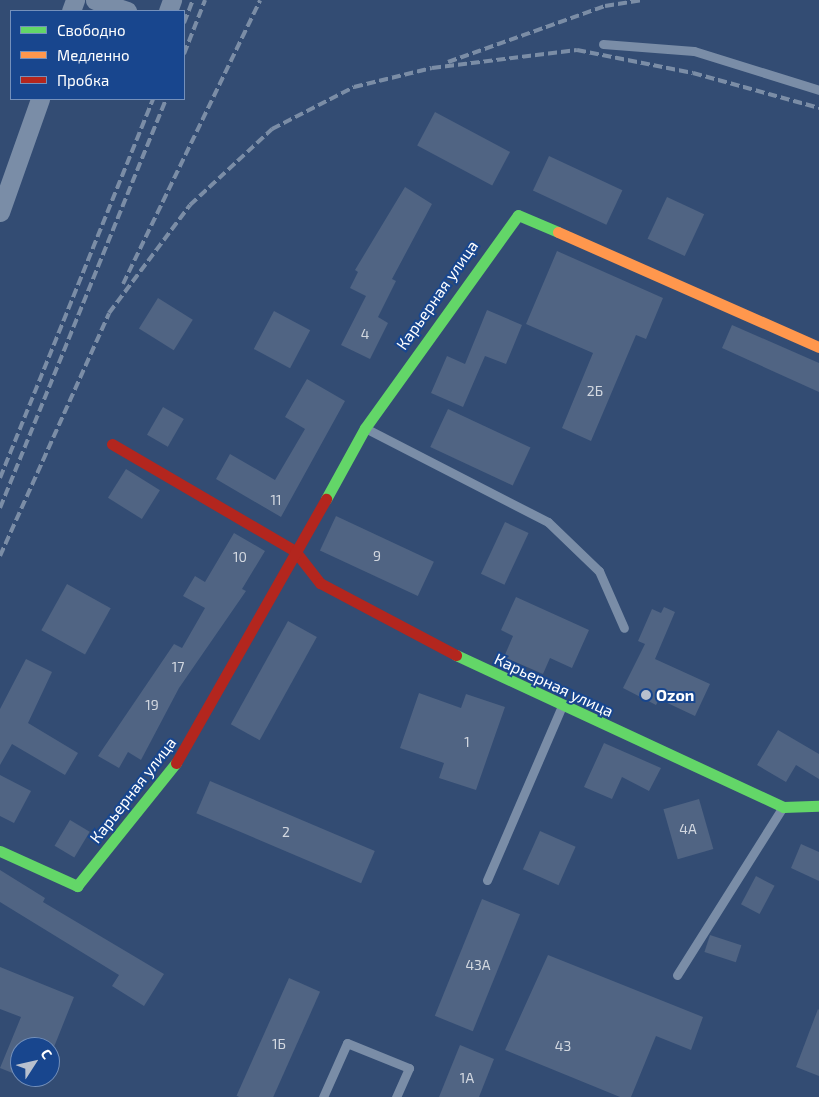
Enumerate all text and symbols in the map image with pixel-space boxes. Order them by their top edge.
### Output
legend [10,10,185,100]
text: Свободно [57,21,126,39]
text: Медленно [57,46,130,64]
text: Пробка [57,71,109,89]
street label: Карьерная улица [392,237,482,353]
house number: 4 [361,326,369,342]
house number: 2Б [587,383,603,399]
house number: 11 [270,492,282,508]
house number: 9 [373,548,381,564]
house number: 10 [233,549,247,565]
street label: Карьерная улица [491,649,617,721]
house number: 17 [172,659,184,675]
place label: Ozon [656,685,694,705]
marker: Ozon [640,689,652,701]
house number: 19 [145,697,159,713]
street label: Карьерная улица [86,733,180,847]
house number: 1 [464,734,470,750]
house number: 4А [679,821,697,837]
house number: 2 [282,824,290,840]
house number: 43А [465,957,491,973]
house number: 1Б [272,1036,286,1052]
north arrow [10,1037,60,1087]
house number: 43 [555,1038,571,1054]
text: С [38,1045,56,1062]
house number: 1А [460,1070,474,1086]

